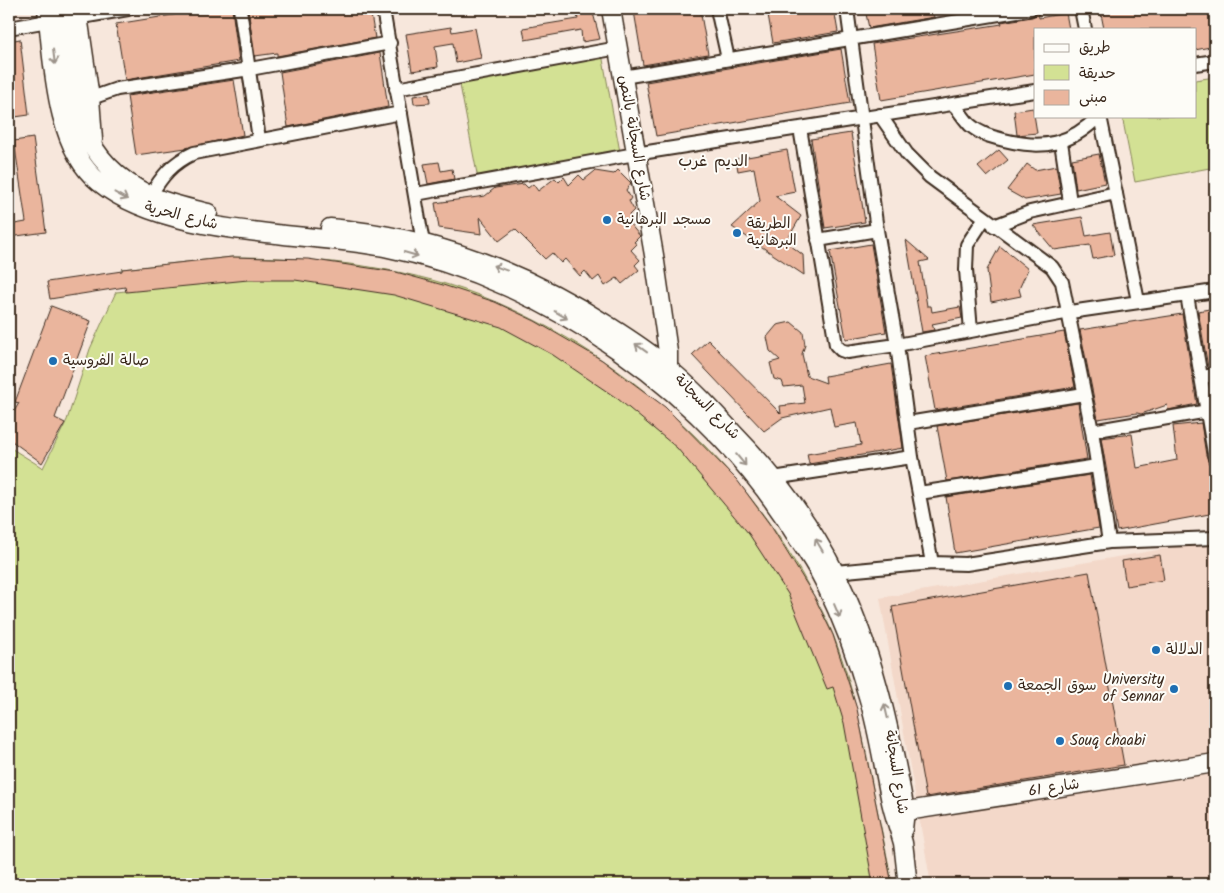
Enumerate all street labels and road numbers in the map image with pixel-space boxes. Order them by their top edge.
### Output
street label: شارع السجانة بالنص [611,73,657,203]
street label: شارع الحرية [142,195,220,237]
street label: شارع السجانة [668,368,746,446]
street label: شارع السجانة [877,728,915,816]
street label: شارع 61 [1027,772,1081,804]

